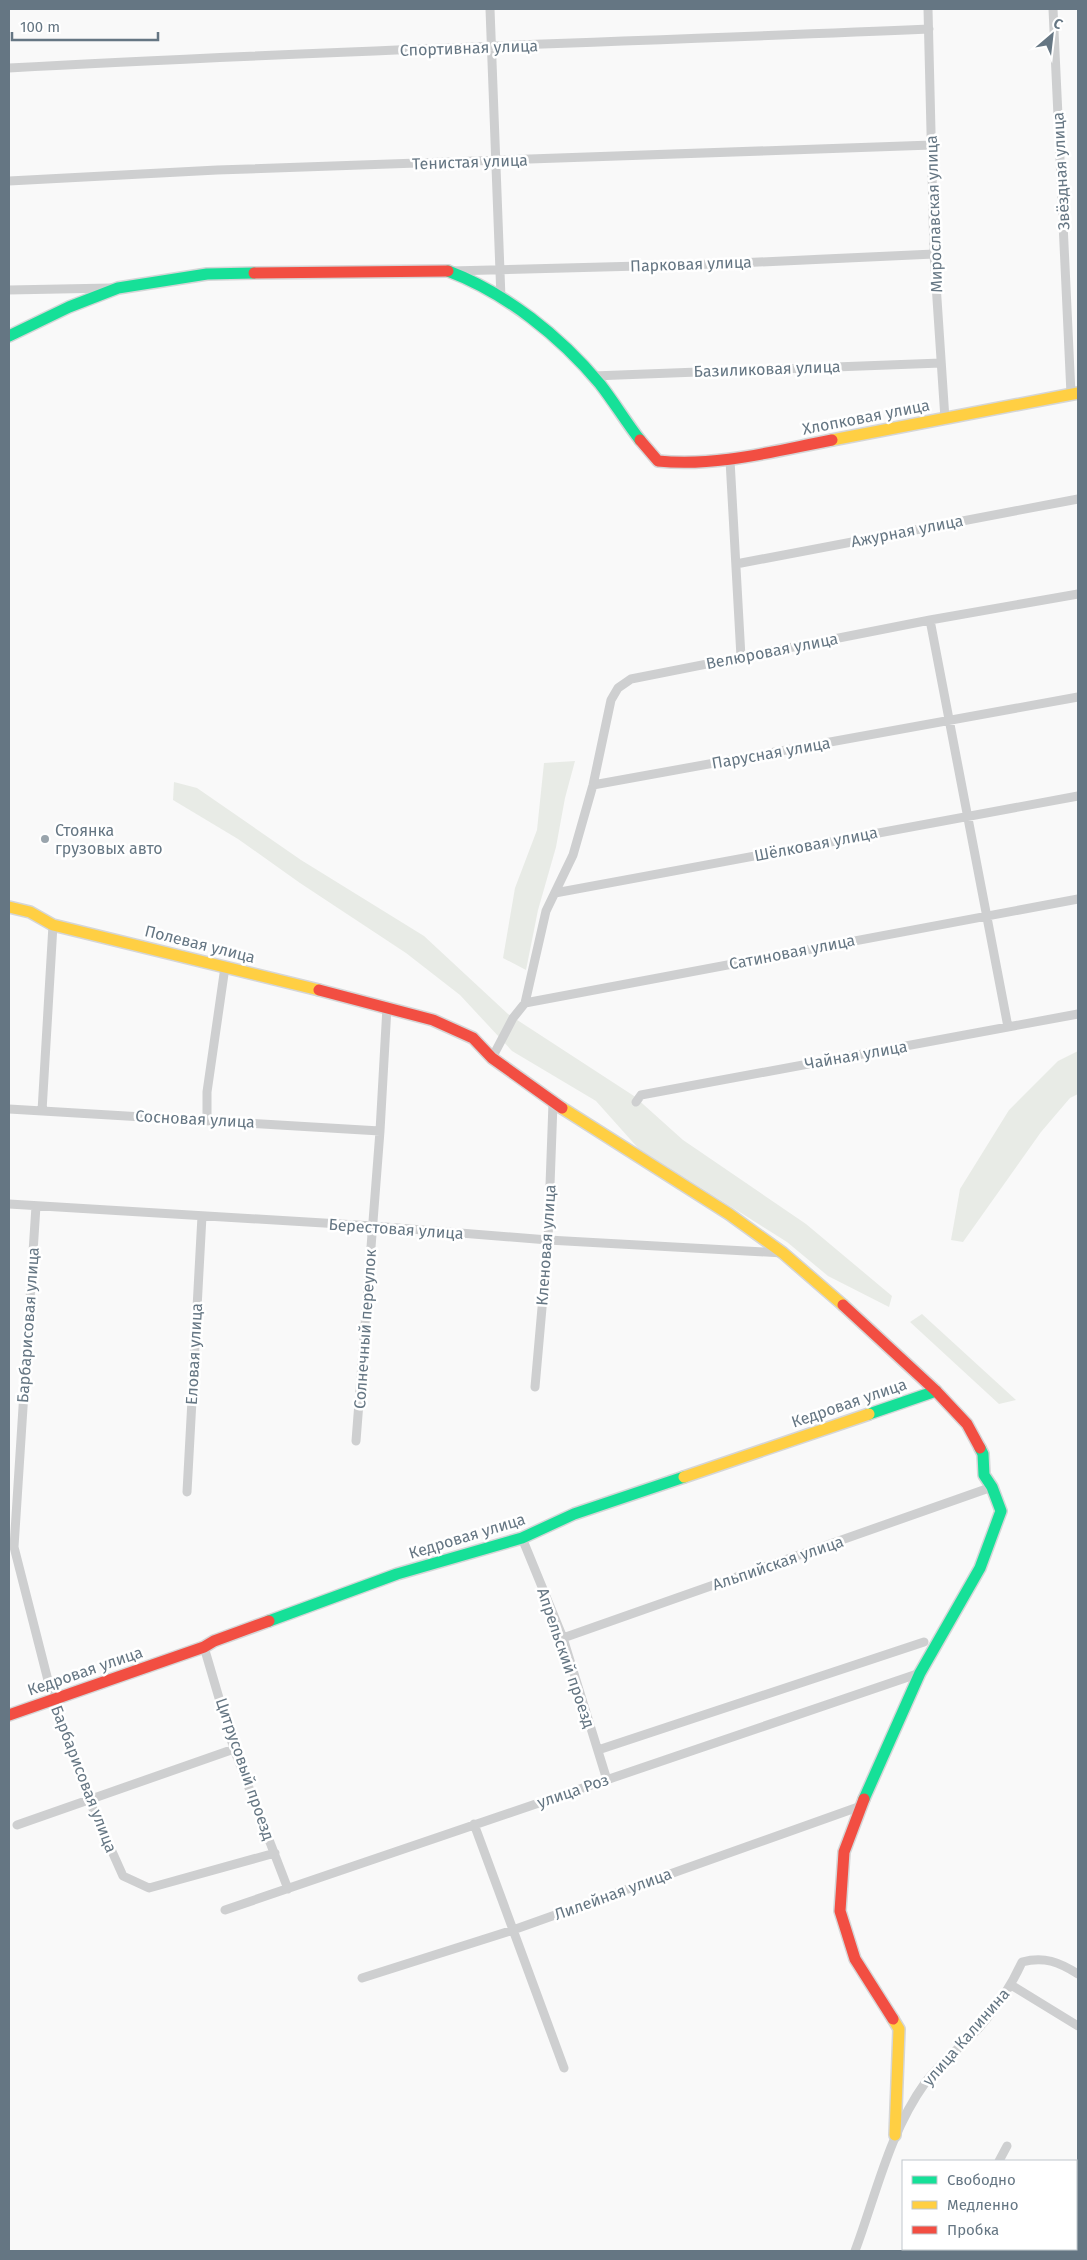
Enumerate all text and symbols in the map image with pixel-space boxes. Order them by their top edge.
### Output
scale bar [12,10,159,42]
north arrow [1027,10,1077,60]
text: С [1050,15,1065,33]
text: 100 m [20,18,60,36]
street label: Спортивная улица [400,36,538,60]
street label: Звёздная улица [1048,111,1074,231]
street label: Мирославская улица [922,135,946,293]
street label: Тенистая улица [412,150,528,174]
street label: Парковая улица [630,252,752,276]
street label: Базиликовая улица [693,357,841,381]
street label: Хлопковая улица [801,395,931,439]
street label: Ажурная улица [849,511,965,551]
street label: Велюровая улица [704,629,840,673]
street label: Парусная улица [710,733,832,773]
place label: Стоянка грузовых авто [55,821,163,858]
street label: Шёлковая улица [753,823,879,865]
marker: Стоянка грузовых авто [39,833,51,845]
street label: Полевая улица [143,921,257,967]
street label: Сатиновая улица [727,930,857,974]
street label: Чайная улица [803,1037,909,1073]
street label: Сосновая улица [135,1106,255,1132]
street label: Кленовая улица [532,1184,560,1306]
street label: Берестовая улица [328,1215,464,1243]
street label: Барбарисовая улица [13,1246,43,1404]
street label: Солнечный переулок [350,1248,380,1409]
street label: Еловая улица [182,1302,206,1406]
street label: Кедровая улица [789,1374,909,1432]
street label: Кедровая улица [406,1509,528,1563]
street label: Альпийская улица [710,1532,846,1594]
street label: Апрельский проезд [533,1585,599,1731]
street label: Кедровая улица [25,1642,145,1700]
street label: Цитрусовый проезд [212,1695,278,1843]
street label: Барбарисовая улица [47,1703,121,1855]
street label: улица Роз [535,1770,611,1812]
street label: Лилейная улица [552,1864,674,1924]
street label: улица Калинина [919,1984,1013,2090]
legend [902,2160,1077,2250]
text: Свободно [947,2171,1016,2189]
text: Медленно [947,2196,1019,2214]
text: Пробка [947,2221,999,2239]

